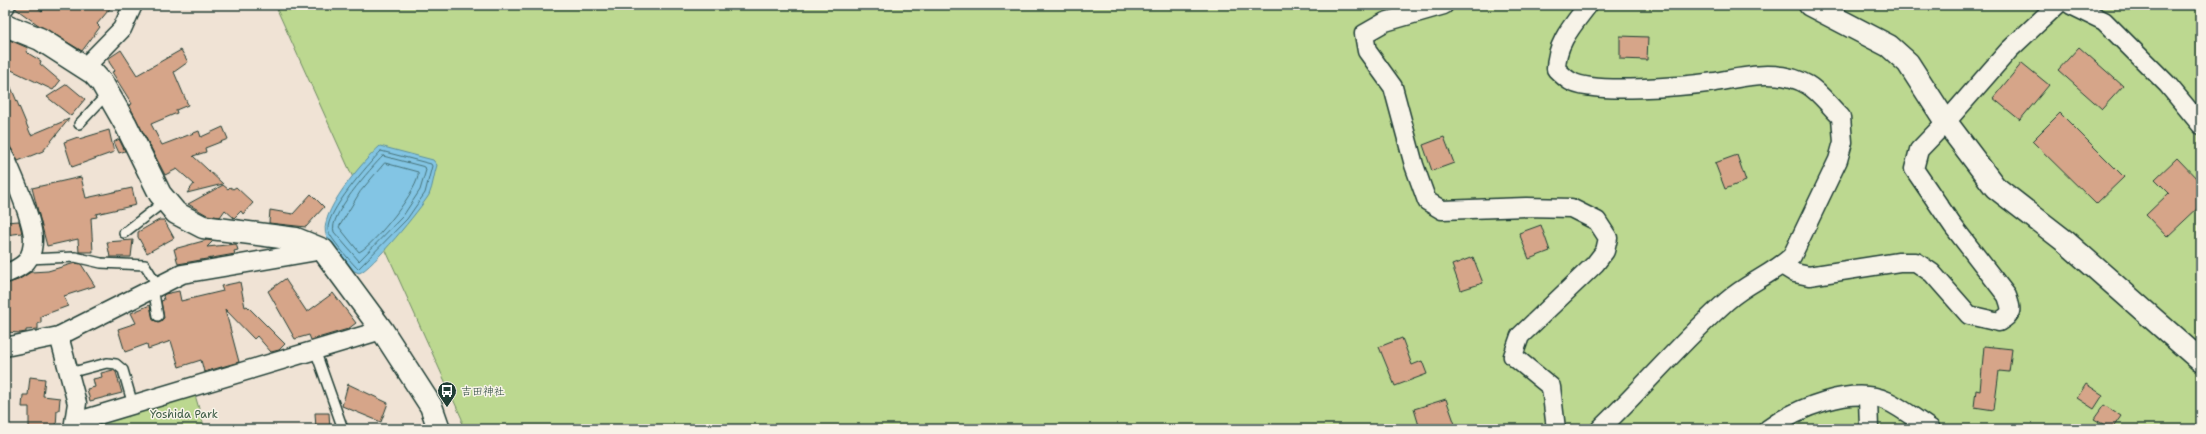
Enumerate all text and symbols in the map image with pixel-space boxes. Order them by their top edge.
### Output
bus stop icon: 吉田神社 [436,380,458,408]
place label: 吉田神社 [461,384,505,399]
park label: Yoshida Park [150,407,218,422]

